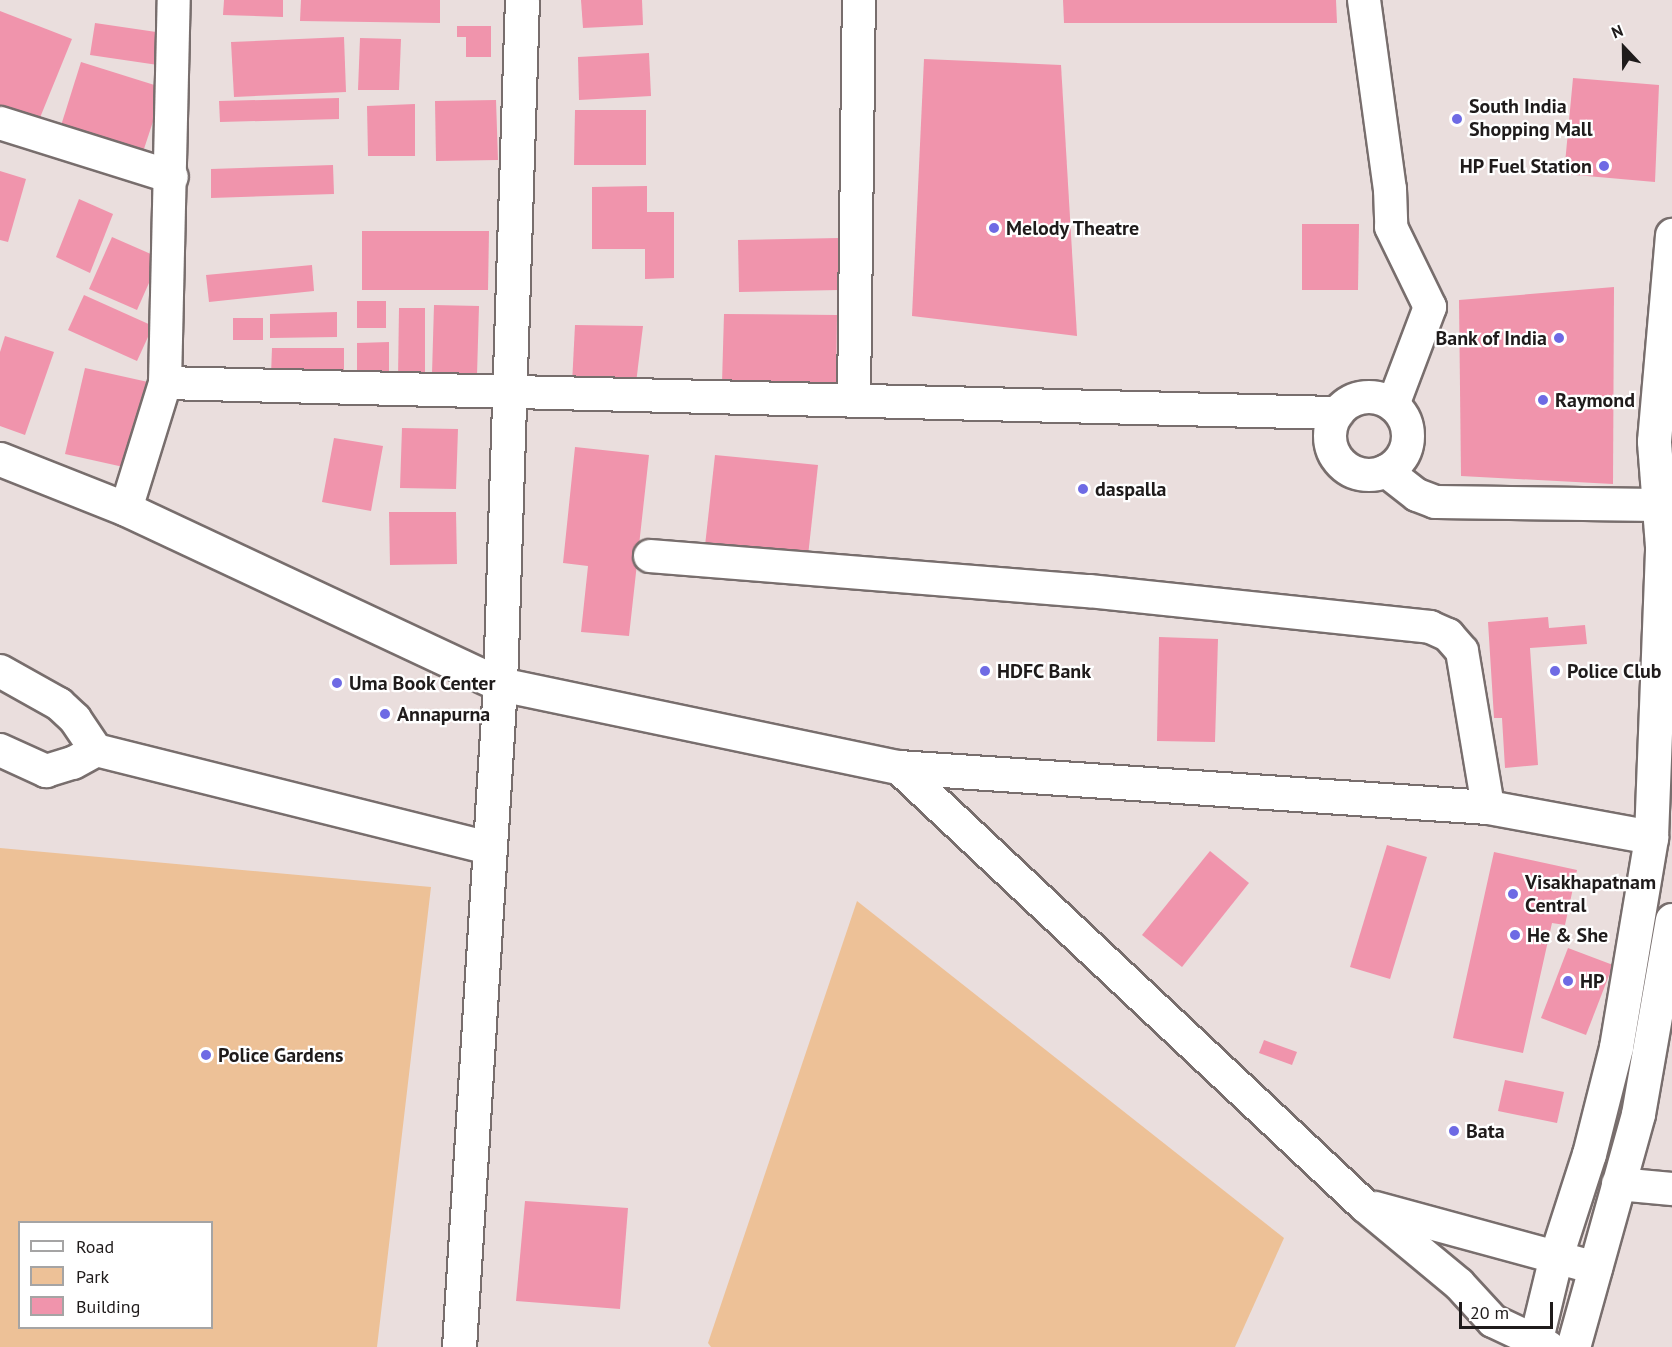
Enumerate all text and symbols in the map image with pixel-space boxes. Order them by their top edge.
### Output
north arrow [1594,18,1654,78]
text: N [1609,20,1626,43]
place label: South India Shopping Mall [1469,95,1593,142]
marker: South India Shopping Mall [1450,112,1464,126]
place label: HP Fuel Station [1459,154,1592,178]
marker: HP Fuel Station [1597,159,1611,173]
place label: Melody Theatre [1006,216,1141,240]
marker: Melody Theatre [987,221,1001,235]
place label: Bank of India [1435,326,1547,350]
marker: Bank of India [1552,331,1566,345]
place label: Raymond [1555,388,1635,412]
marker: Raymond [1536,393,1550,407]
place label: daspalla [1095,477,1167,501]
marker: daspalla [1076,482,1090,496]
place label: HDFC Bank [997,659,1092,683]
place label: Police Club [1567,659,1662,683]
marker: HDFC Bank [978,664,992,678]
marker: Police Club [1548,664,1562,678]
place label: Uma Book Center [349,671,496,695]
marker: Uma Book Center [330,676,344,690]
place label: Annapurna [397,702,490,726]
marker: Annapurna [378,707,392,721]
place label: Visakhapatnam Central [1525,870,1656,917]
marker: Visakhapatnam Central [1506,887,1520,901]
place label: He & She [1527,923,1608,947]
marker: He & She [1508,928,1522,942]
place label: HP [1580,969,1604,993]
marker: HP [1561,974,1575,988]
place label: Police Gardens [218,1043,344,1067]
marker: Police Gardens [199,1048,213,1062]
place label: Bata [1466,1119,1505,1143]
marker: Bata [1447,1124,1461,1138]
legend [18,1221,213,1329]
text: Road [76,1235,114,1258]
text: Park [76,1265,109,1288]
scale bar [1462,1290,1556,1328]
text: Building [76,1295,140,1318]
text: 20 m [1470,1301,1509,1324]

